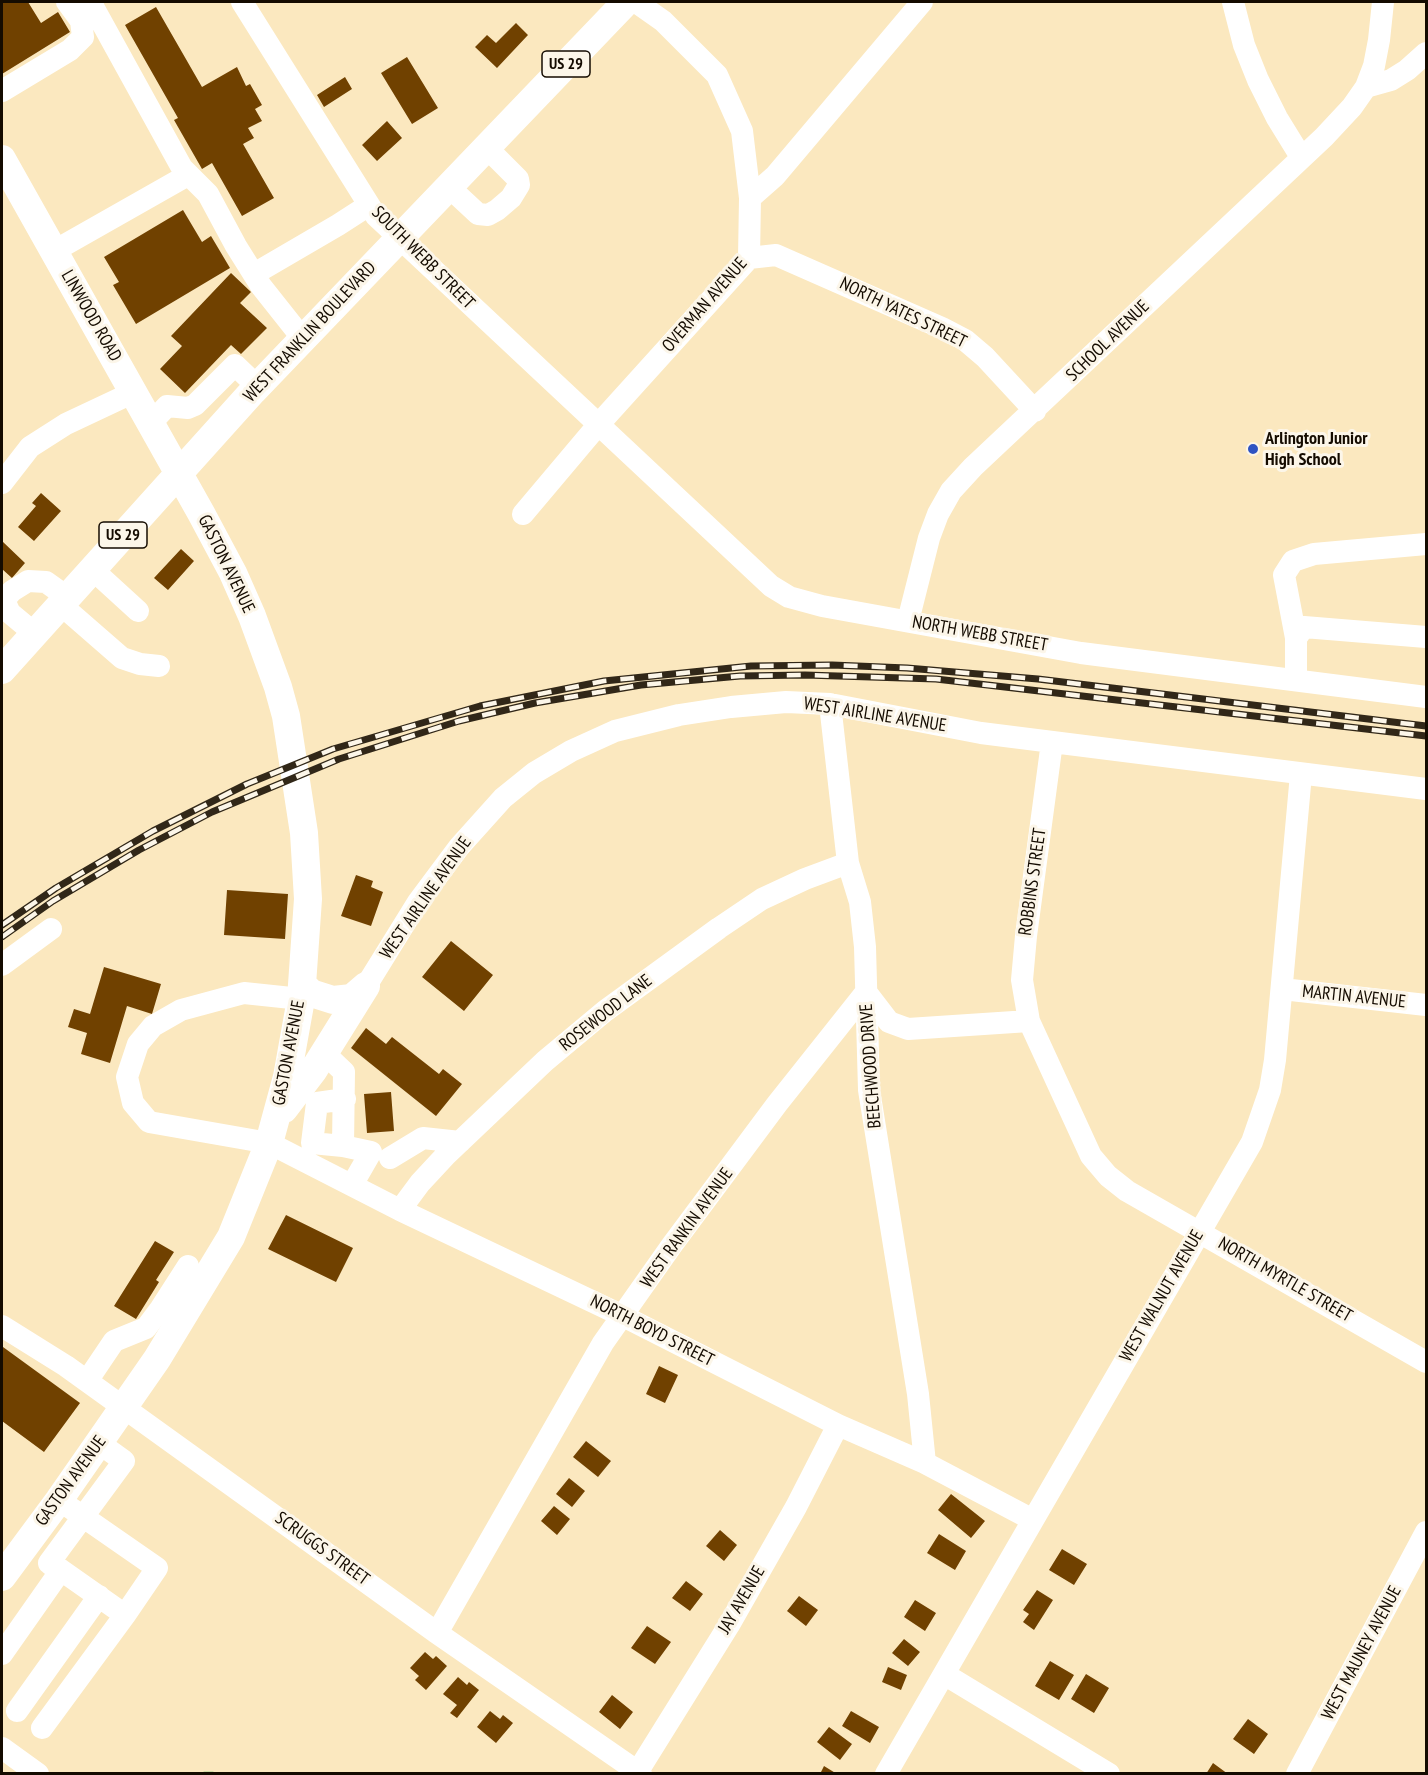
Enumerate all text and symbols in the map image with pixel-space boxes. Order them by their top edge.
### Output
road number: US 29 [542,51,590,77]
street label: SOUTH WEBB STREET [367,202,479,314]
street label: OVERMAN AVENUE [658,253,752,357]
street label: WEST FRANKLIN BOULEVARD [239,257,381,407]
street label: LINWOOD ROAD [56,267,126,365]
street label: NORTH YATES STREET [836,273,970,353]
street label: SCHOOL AVENUE [1062,296,1154,386]
place label: Arlington Junior High School [1265,428,1367,470]
marker: Arlington Junior High School [1246,442,1260,456]
street label: GASTON AVENUE [193,511,259,617]
road number: US 29 [99,522,147,548]
street label: NORTH WEBB STREET [910,611,1050,657]
street label: WEST AIRLINE AVENUE [802,693,948,737]
street label: ROBBINS STREET [1015,827,1051,937]
street label: WEST AIRLINE AVENUE [376,833,476,963]
street label: ROSEWOOD LANE [555,970,657,1056]
street label: MARTIN AVENUE [1301,981,1407,1013]
street label: GASTON AVENUE [268,999,310,1107]
street label: BEECHWOOD DRIVE [856,1003,886,1129]
street label: WEST RANKIN AVENUE [636,1164,738,1292]
street label: WEST WALNUT AVENUE [1115,1226,1209,1366]
street label: NORTH MYRTLE STREET [1214,1233,1356,1327]
street label: NORTH BOYD STREET [587,1291,717,1371]
street label: GASTON AVENUE [31,1432,111,1530]
street label: SCRUGGS STREET [271,1508,373,1590]
street label: JAY AVENUE [714,1562,770,1638]
street label: WEST MAUNEY AVENUE [1318,1582,1406,1724]

